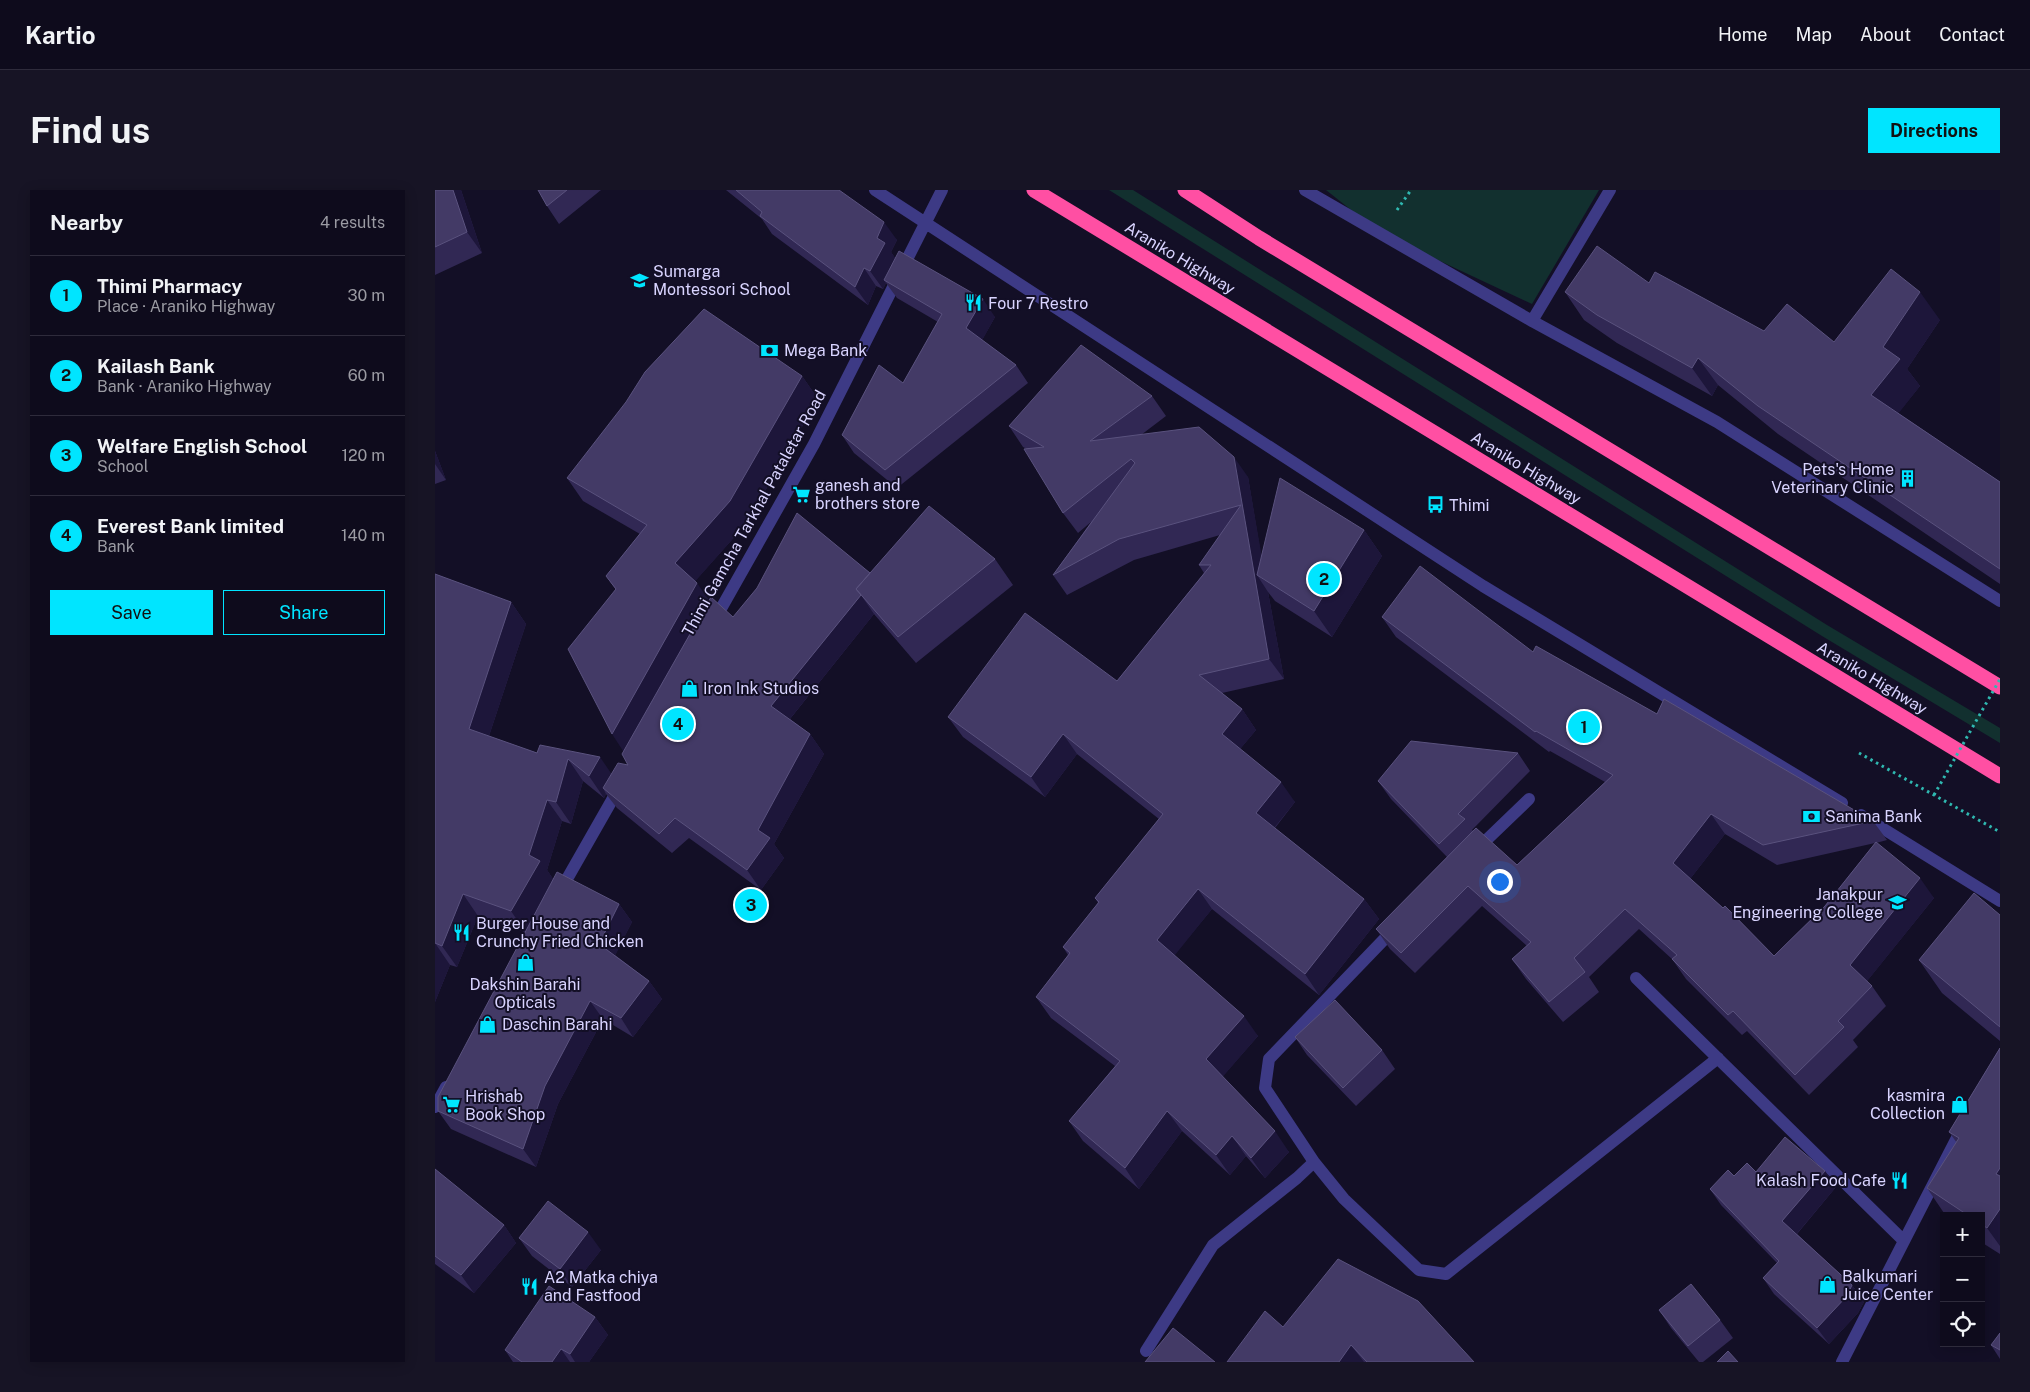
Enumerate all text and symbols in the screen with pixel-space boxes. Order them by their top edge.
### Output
text: Kartio [25,21,96,49]
text: Home [1718,24,1768,45]
text: Map [1796,24,1832,45]
text: About [1860,24,1911,45]
text: Contact [1939,24,2005,45]
button: Directions [1868,108,2000,153]
text: Find us [30,110,150,151]
text: Nearby [50,210,123,235]
text: 4 results [320,213,385,232]
street label: Araniko Highway [1121,218,1239,299]
place label: Sumarga Montessori School [653,262,791,299]
school or university icon: Sumarga Montessori School [629,270,649,290]
text: Thimi Pharmacy [97,275,242,297]
text: 1 [63,286,69,305]
text: 30 m [348,286,385,305]
restaurant icon: Four 7 Restro [964,293,984,313]
place label: Four 7 Restro [988,294,1088,313]
text: Place · Araniko Highway [97,297,275,316]
bank icon: Mega Bank [760,340,780,360]
place label: Mega Bank [784,341,867,360]
text: Kailash Bank [97,355,215,377]
text: 2 [61,366,71,385]
text: 60 m [348,366,385,385]
text: Bank · Araniko Highway [97,377,272,396]
street label: Thimi Gamcha Tarkhal Pataletar Road [678,387,830,639]
street label: Araniko Highway [1467,428,1585,509]
text: Welfare English School [97,435,307,457]
text: 3 [61,446,71,465]
text: 120 m [341,446,385,465]
text: School [97,457,148,476]
place label: Pets's Home Veterinary Clinic [1771,460,1894,497]
building icon: Pets's Home Veterinary Clinic [1898,468,1918,488]
place label: ganesh and brothers store [815,476,920,513]
supermarket icon: ganesh and brothers store [791,484,811,504]
bus stop icon: Thimi [1425,495,1445,515]
place label: Thimi [1449,496,1490,515]
text: Everest Bank limited [97,515,284,537]
text: 4 [61,526,71,545]
text: 140 m [341,526,385,545]
text: Bank [97,537,135,556]
pin: 2 [1308,560,1340,598]
button: Save [50,590,213,635]
button: Share [223,590,385,635]
street label: Araniko Highway [1813,638,1931,719]
shop icon: Iron Ink Studios [679,678,699,698]
place label: Iron Ink Studios [703,679,819,698]
pin: 4 [662,705,694,743]
pin: 1 [1568,708,1600,746]
bank icon: Sanima Bank [1801,806,1821,826]
place label: Sanima Bank [1825,807,1922,826]
your location [1487,869,1513,895]
place label: Janakpur Engineering College [1732,885,1883,922]
pin: 3 [735,886,767,924]
school or university icon: Janakpur Engineering College [1887,893,1907,913]
place label: Burger House and Crunchy Fried Chicken [476,914,644,951]
restaurant icon: Burger House and Crunchy Fried Chicken [452,922,472,942]
shop icon: Dakshin Barahi Opticals [515,953,535,973]
place label: Dakshin Barahi Opticals [470,975,580,1012]
shop icon: Daschin Barahi [478,1014,498,1034]
place label: Daschin Barahi [502,1015,613,1034]
place label: kasmira Collection [1870,1086,1945,1123]
place label: Hrishab Book Shop [465,1087,545,1124]
shop icon: kasmira Collection [1949,1094,1969,1114]
supermarket icon: Hrishab Book Shop [441,1095,461,1115]
restaurant icon: Kalash Food Cafe [1890,1170,1910,1190]
place label: Kalash Food Cafe [1756,1171,1886,1190]
map controls [1940,1212,1985,1347]
button: + [1940,1212,1985,1257]
button: − [1940,1257,1985,1302]
place label: Balkumari Juice Center [1842,1267,1933,1304]
place label: A2 Matka chiya and Fastfood [544,1268,658,1305]
shop icon: Balkumari Juice Center [1818,1275,1838,1295]
restaurant icon: A2 Matka chiya and Fastfood [520,1276,540,1296]
button: locate [1940,1302,1985,1347]

